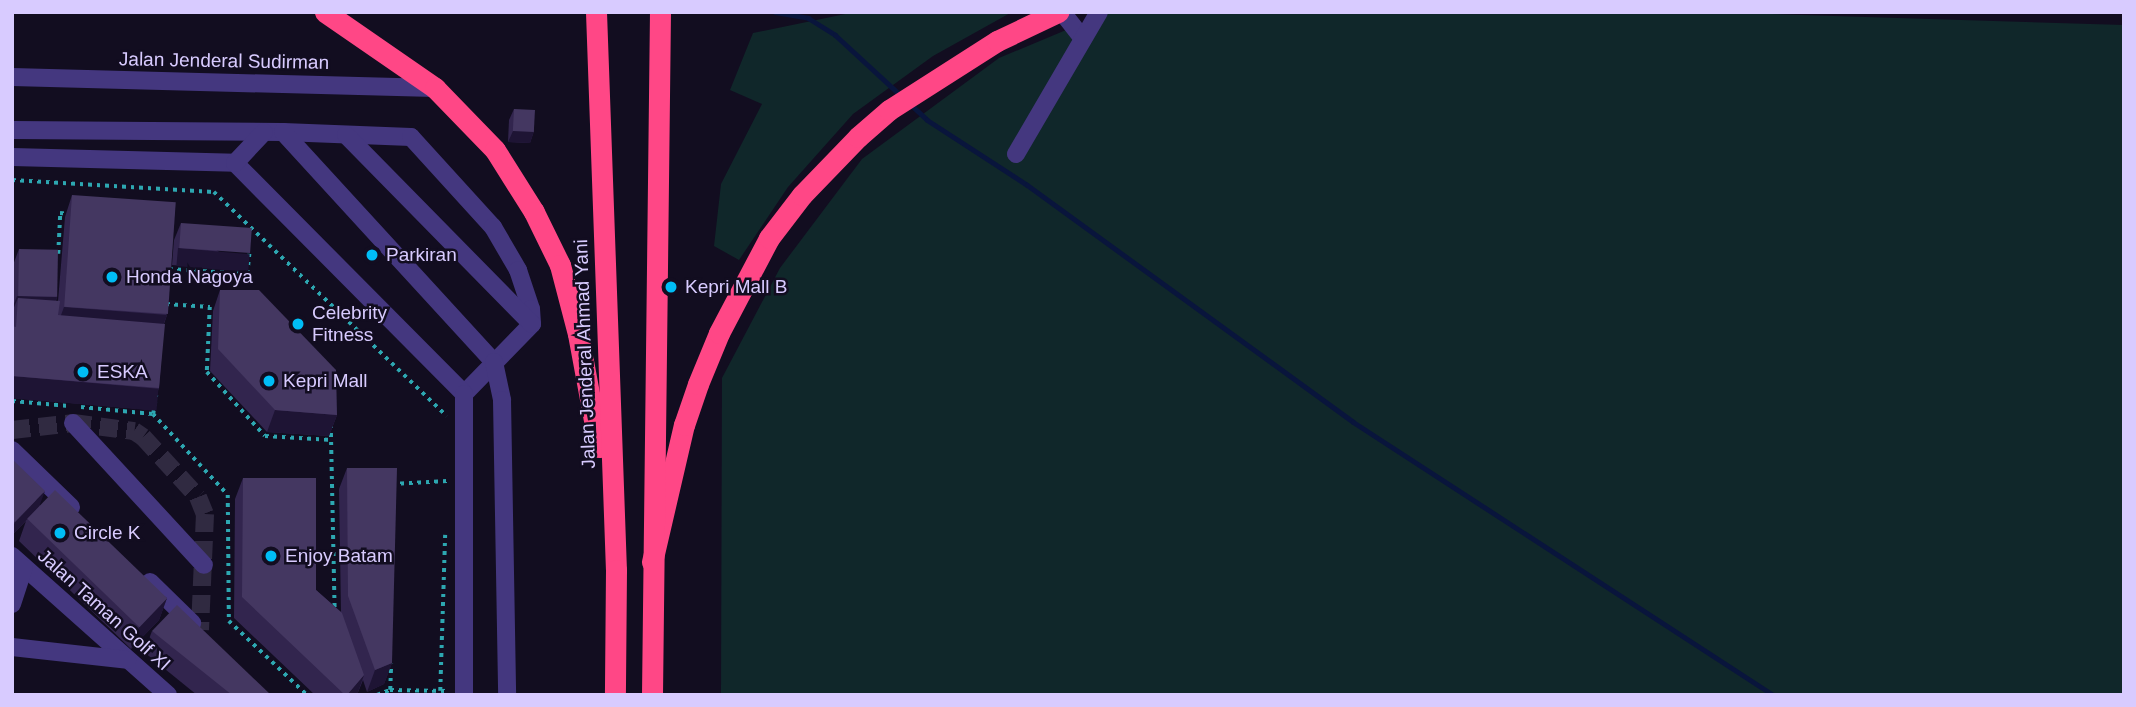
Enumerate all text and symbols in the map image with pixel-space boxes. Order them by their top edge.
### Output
street label: Jalan Jenderal Sudirman [119,48,329,74]
street label: Jalan Jenderal Ahmad Yani [570,238,600,470]
place label: Parkiran [386,244,457,266]
marker: Parkiran [364,247,380,263]
place label: Honda Nagoya [126,266,253,288]
marker: Honda Nagoya [104,269,120,285]
place label: Kepri Mall B [685,276,787,298]
marker: Kepri Mall B [663,279,679,295]
place label: Celebrity Fitness [312,302,387,346]
marker: Celebrity Fitness [290,316,306,332]
place label: ESKA [97,361,148,383]
marker: ESKA [75,364,91,380]
place label: Kepri Mall [283,370,367,392]
marker: Kepri Mall [261,373,277,389]
place label: Circle K [74,522,141,544]
marker: Circle K [52,525,68,541]
street label: Jalan Taman Golf XI [33,544,175,676]
place label: Enjoy Batam [285,545,393,567]
marker: Enjoy Batam [263,548,279,564]

